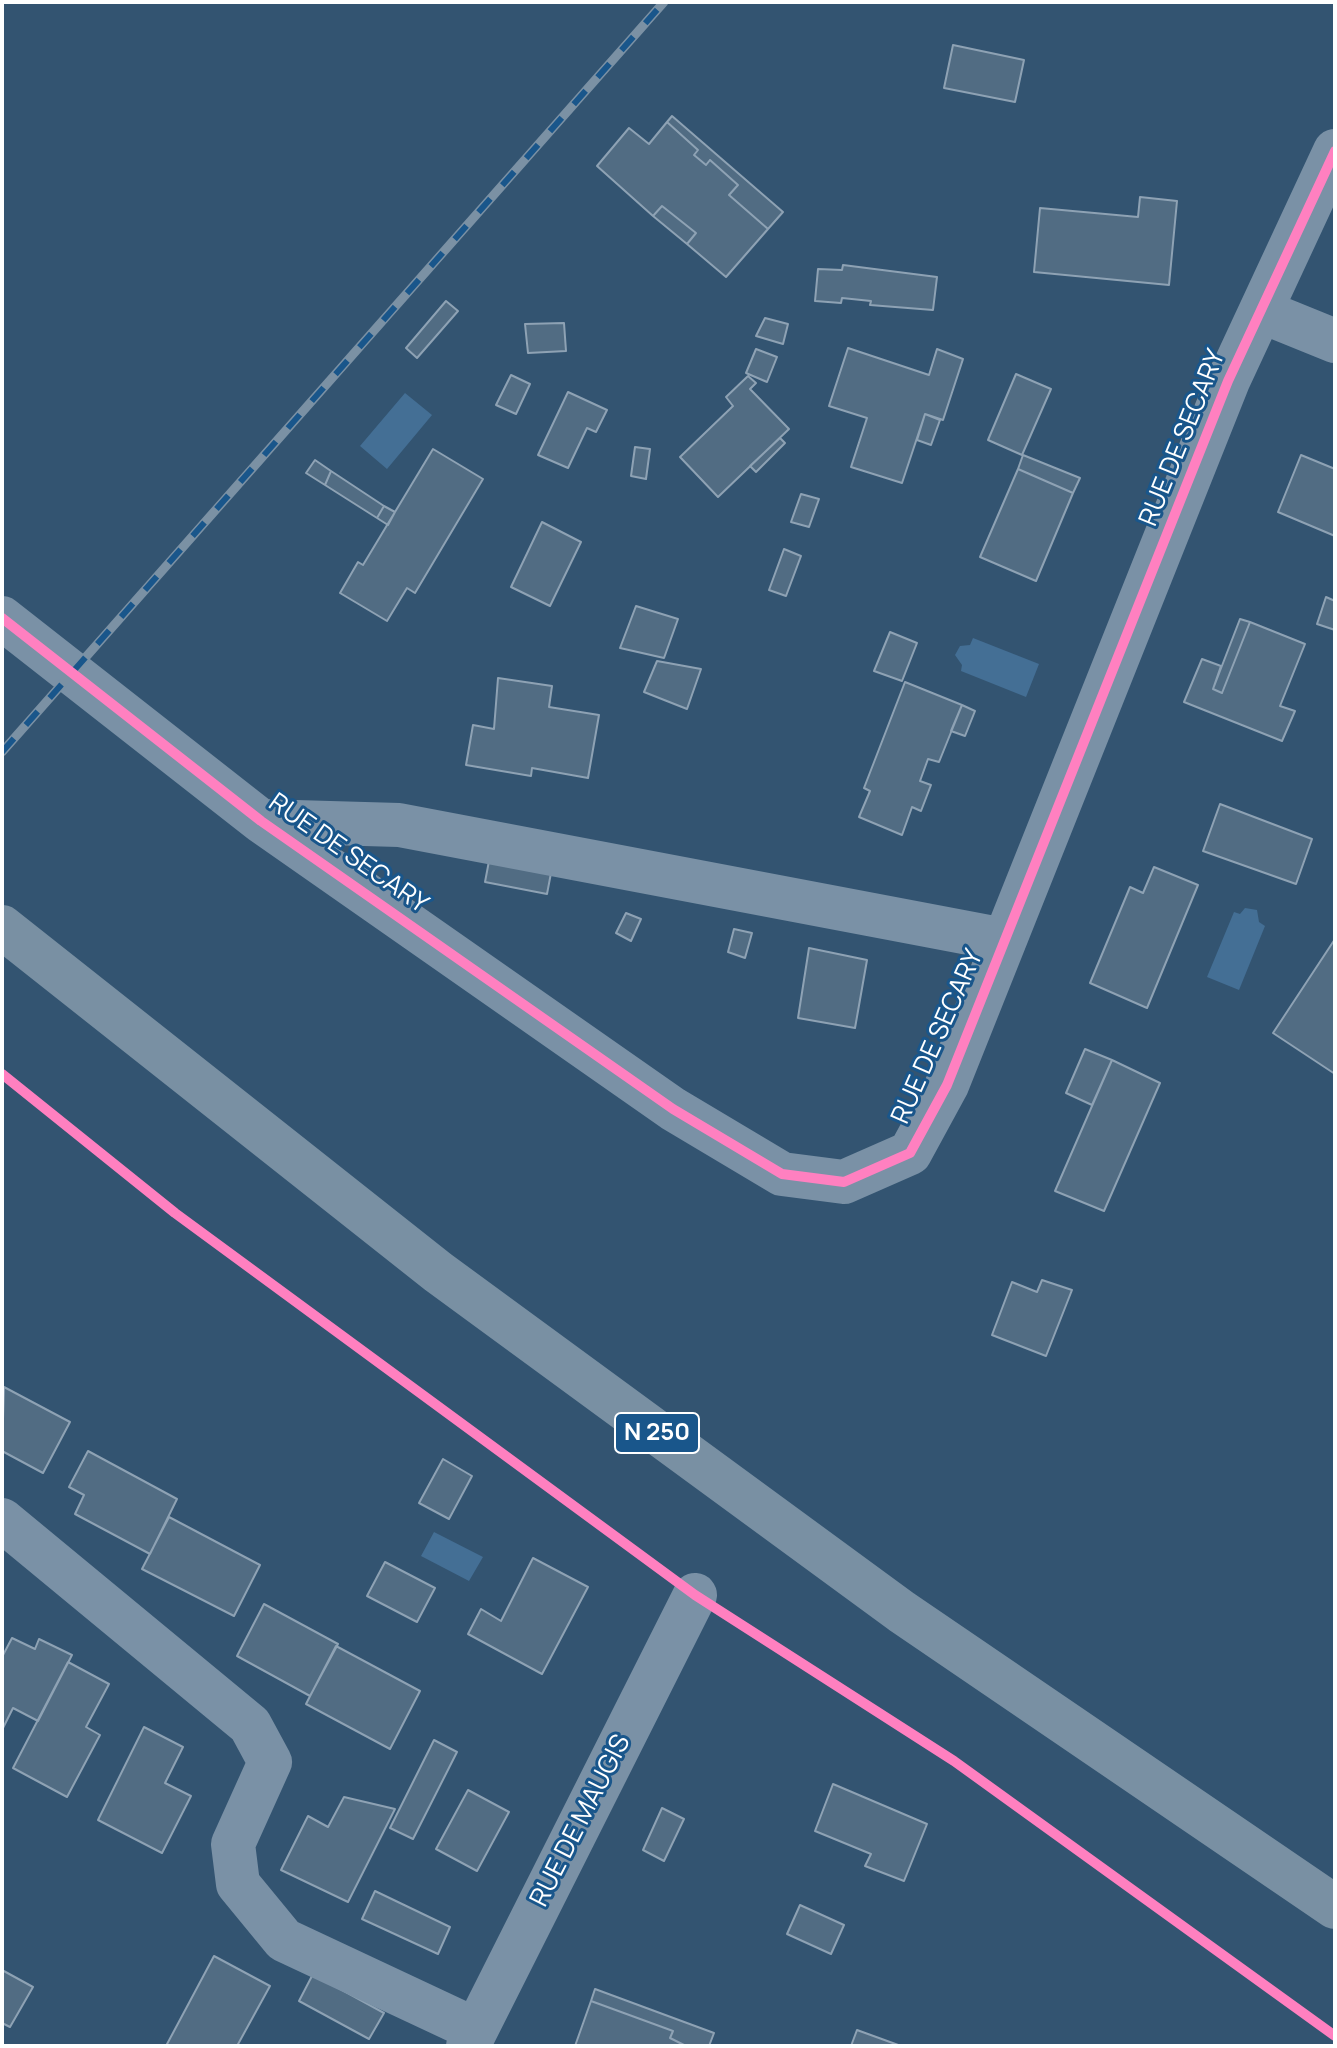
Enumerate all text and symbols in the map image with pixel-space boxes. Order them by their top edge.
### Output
street label: RUE DE SECARY [1133,345,1233,531]
street label: RUE DE SECARY [262,787,434,921]
street label: RUE DE SECARY [886,945,990,1129]
road number: N 250 [615,1413,699,1453]
street label: RUE DE MAUGIS [524,1730,638,1912]

